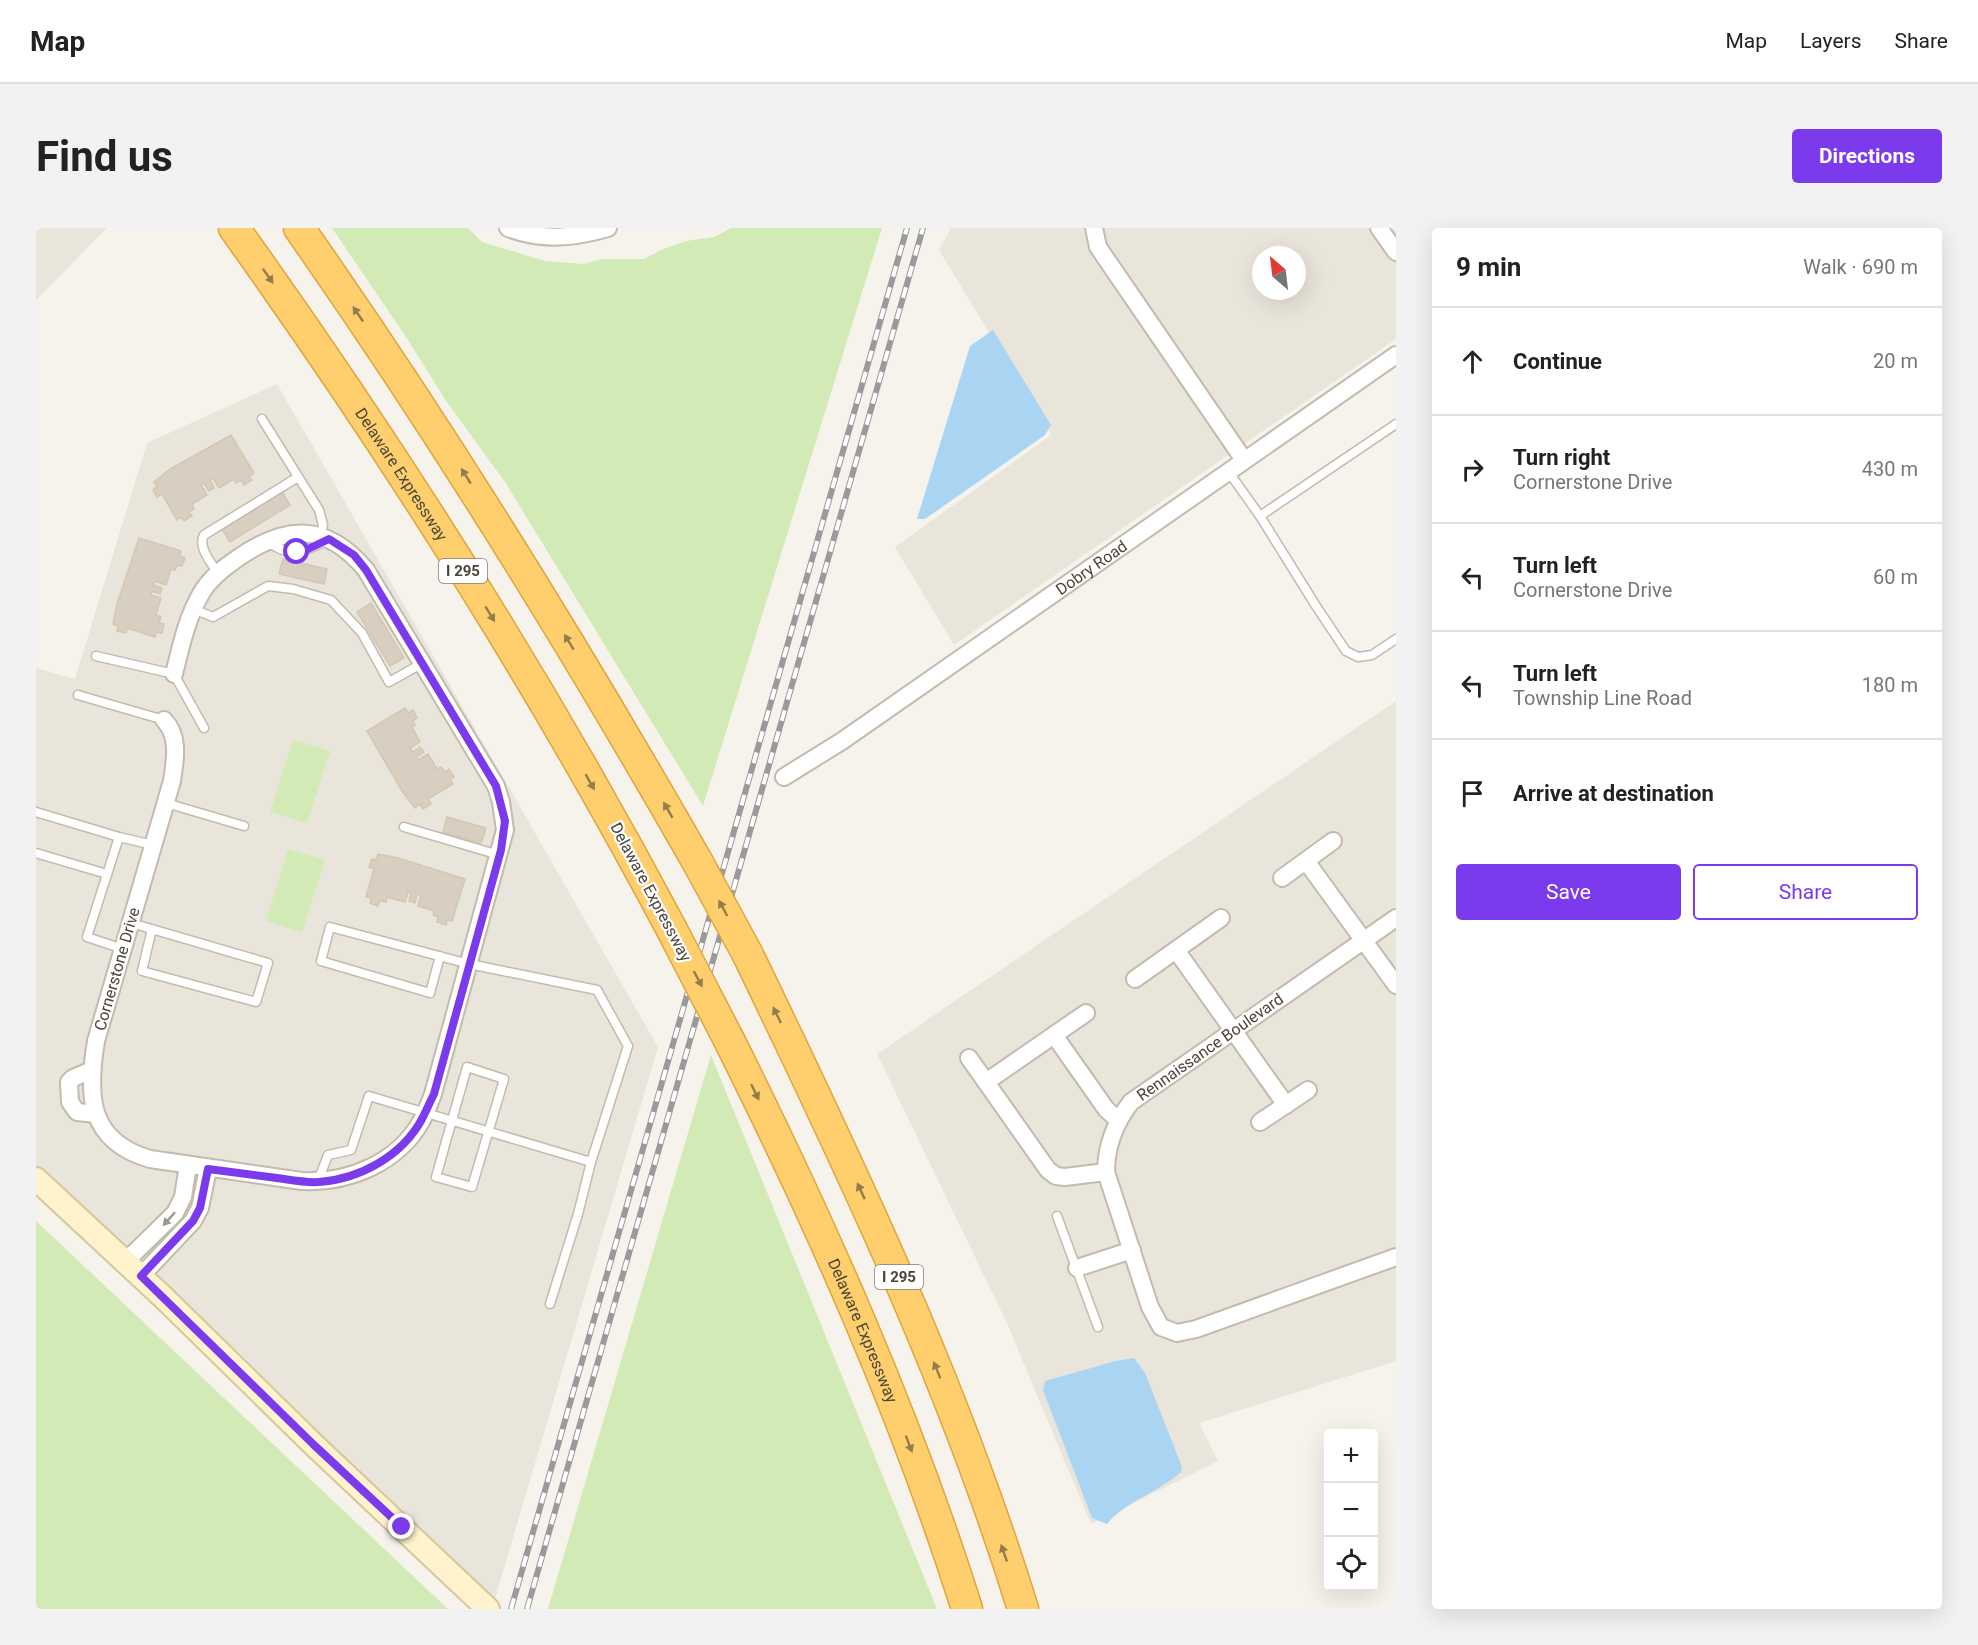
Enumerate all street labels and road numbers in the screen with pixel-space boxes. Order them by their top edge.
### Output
street label: Delaware Expressway [352,404,452,544]
street label: Dobry Road [1052,536,1130,599]
road number: I 295 [439,559,487,583]
street label: Delaware Expressway [606,819,696,965]
street label: Cornerstone Drive [90,905,144,1033]
street label: Rennaissance Boulevard [1133,989,1287,1105]
street label: Delaware Expressway [824,1255,902,1406]
road number: I 295 [875,1265,923,1289]

